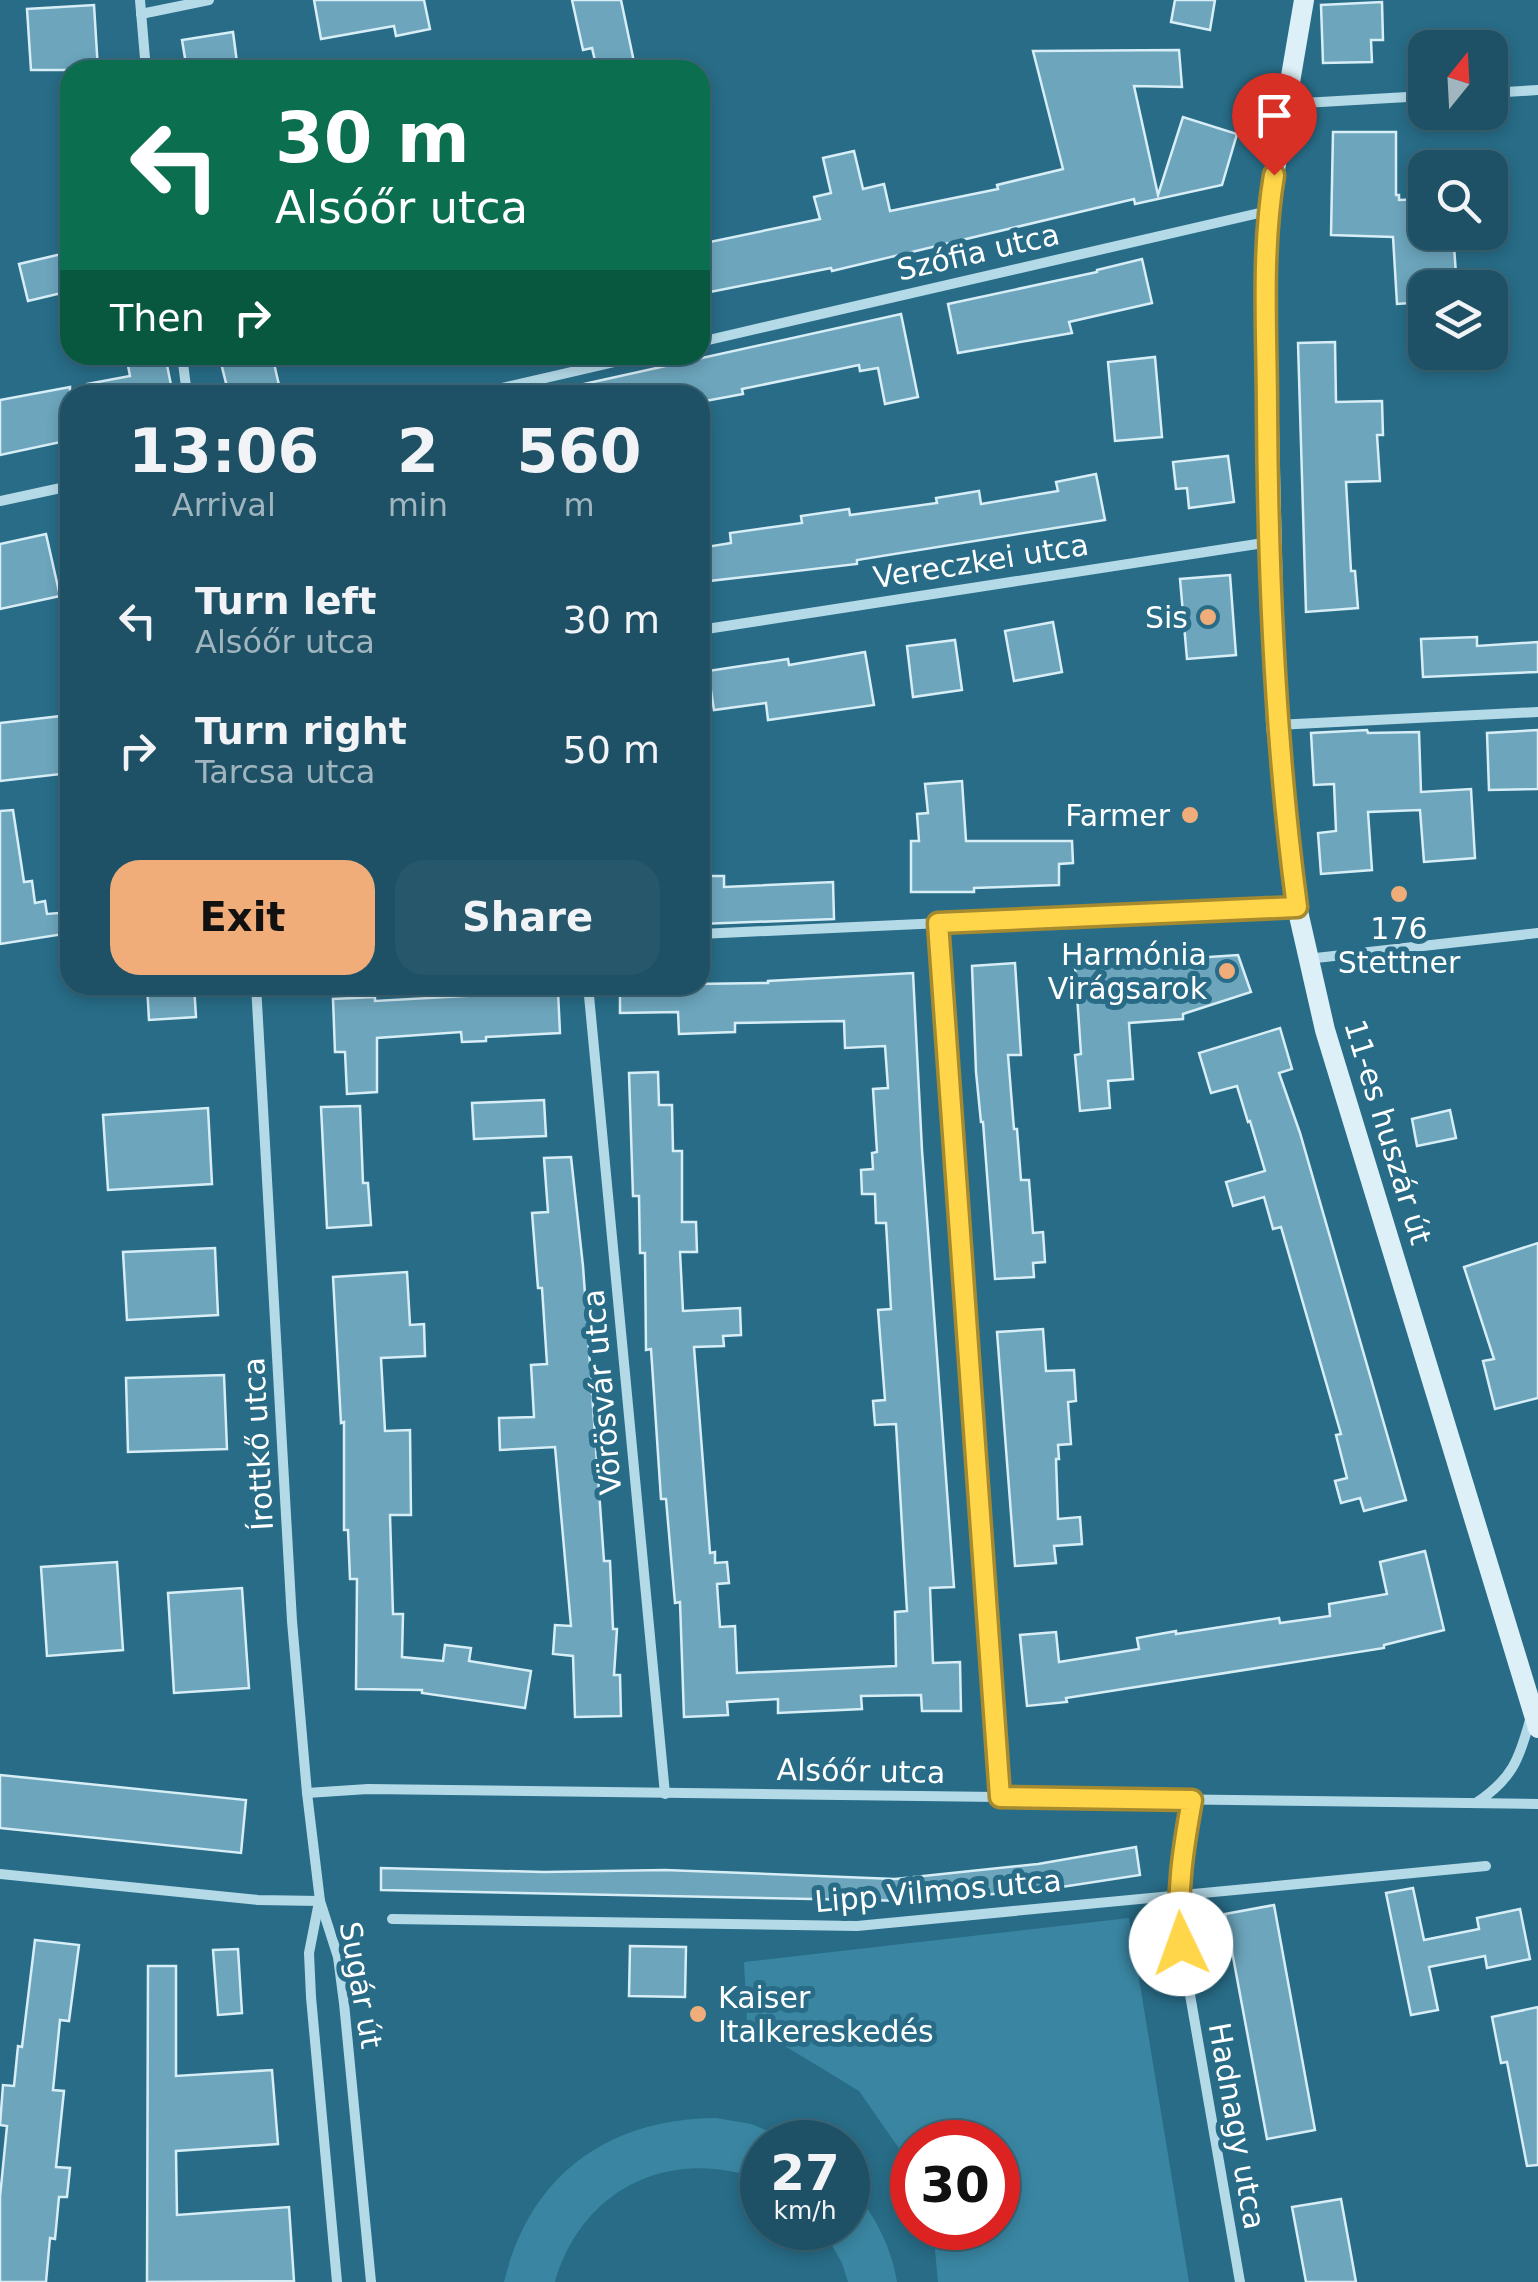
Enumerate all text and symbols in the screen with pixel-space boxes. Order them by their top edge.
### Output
north arrow [1408,30,1508,130]
map controls [1408,30,1508,370]
pin [1232,73,1317,176]
icon: arrive [1247,88,1302,143]
text: 30 m [275,97,470,179]
icon: left [110,100,240,230]
button: search [1408,150,1508,250]
text: Alsóőr utca [275,181,528,234]
street label: Szófia utca [893,216,1063,288]
button: layers [1408,270,1508,370]
icon: right [225,290,280,345]
text: Then [110,296,205,340]
text: 13:06 [128,416,319,486]
text: 2 [397,416,439,486]
text: 560 [516,416,642,486]
text: Arrival [172,486,276,524]
text: min [388,486,448,524]
text: m [563,486,595,524]
street label: Vereczkei utca [871,527,1091,595]
text: Turn left [195,579,376,623]
icon: left [110,593,165,648]
text: 30 m [563,598,660,642]
place label: Sis [1145,600,1188,635]
marker: Sis [1197,606,1219,628]
text: Alsóőr utca [195,623,375,661]
text: Turn right [195,709,407,753]
icon: right [110,723,165,778]
text: 50 m [563,728,660,772]
text: Tarcsa utca [195,753,375,791]
place label: Farmer [1065,798,1171,833]
marker: Farmer [1179,804,1201,826]
button: Exit [110,860,375,975]
button: Share [395,860,660,975]
marker: 176 Stettner [1388,883,1410,905]
place label: 176 Stettner [1338,911,1461,980]
place label: Harmónia Virágsarok [1048,937,1208,1006]
marker: Harmónia Virágsarok [1216,960,1238,982]
street label: 11-es huszár út [1337,1015,1439,1249]
street label: Vörösvár utca [576,1288,628,1496]
street label: Írottkő utca [236,1357,280,1531]
street label: Alsóőr utca [776,1752,946,1790]
street label: Lipp Vilmos utca [813,1863,1063,1919]
position arrow [1129,1892,1233,1996]
street label: Sugár út [333,1919,389,2051]
place label: Kaiser Italkereskedés [718,1980,934,2049]
marker: Kaiser Italkereskedés [687,2003,709,2025]
street label: Hadnagy utca [1202,2020,1272,2232]
speed limit sign: 30 [890,2120,1020,2250]
text: 27 [770,2144,840,2202]
text: km/h [773,2196,837,2225]

